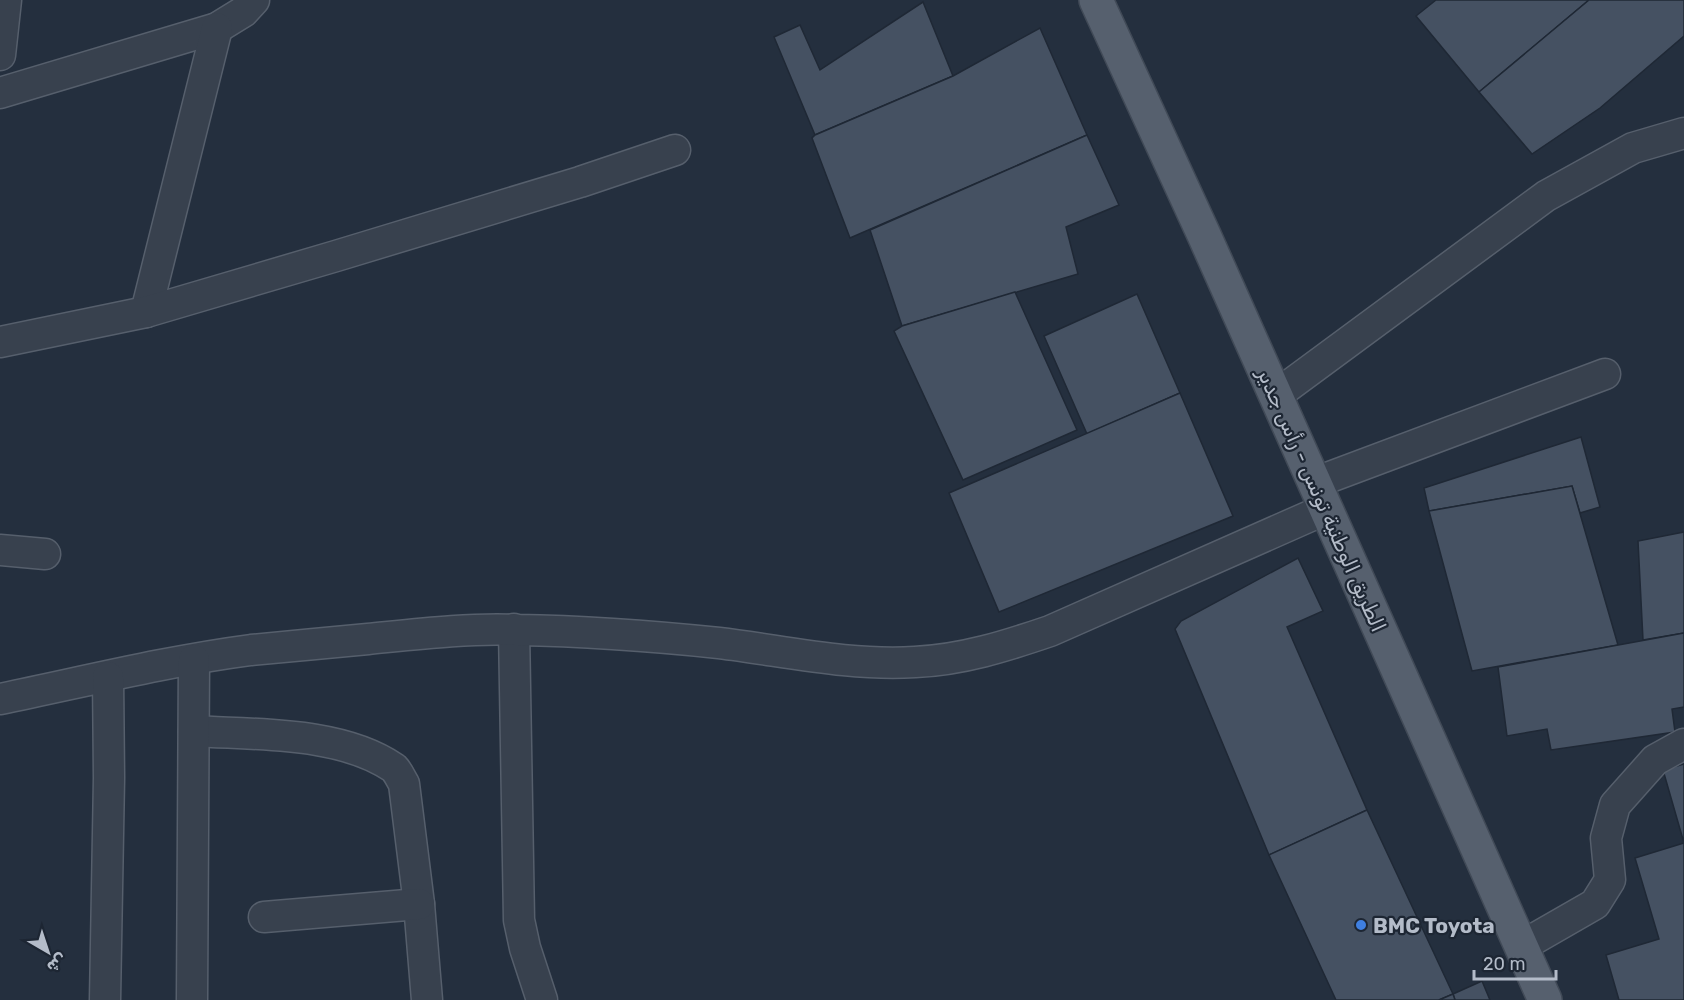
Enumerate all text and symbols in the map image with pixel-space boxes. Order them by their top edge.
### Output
street label: الطريق الوطنية تونس - رأس جدير [1252,363,1392,636]
place label: BMC Toyota [1373,913,1495,938]
marker: BMC Toyota [1354,918,1368,932]
north arrow [18,922,78,982]
scale bar [1474,943,1556,981]
text: ش [43,950,71,977]
text: 20 m [1483,953,1525,975]

